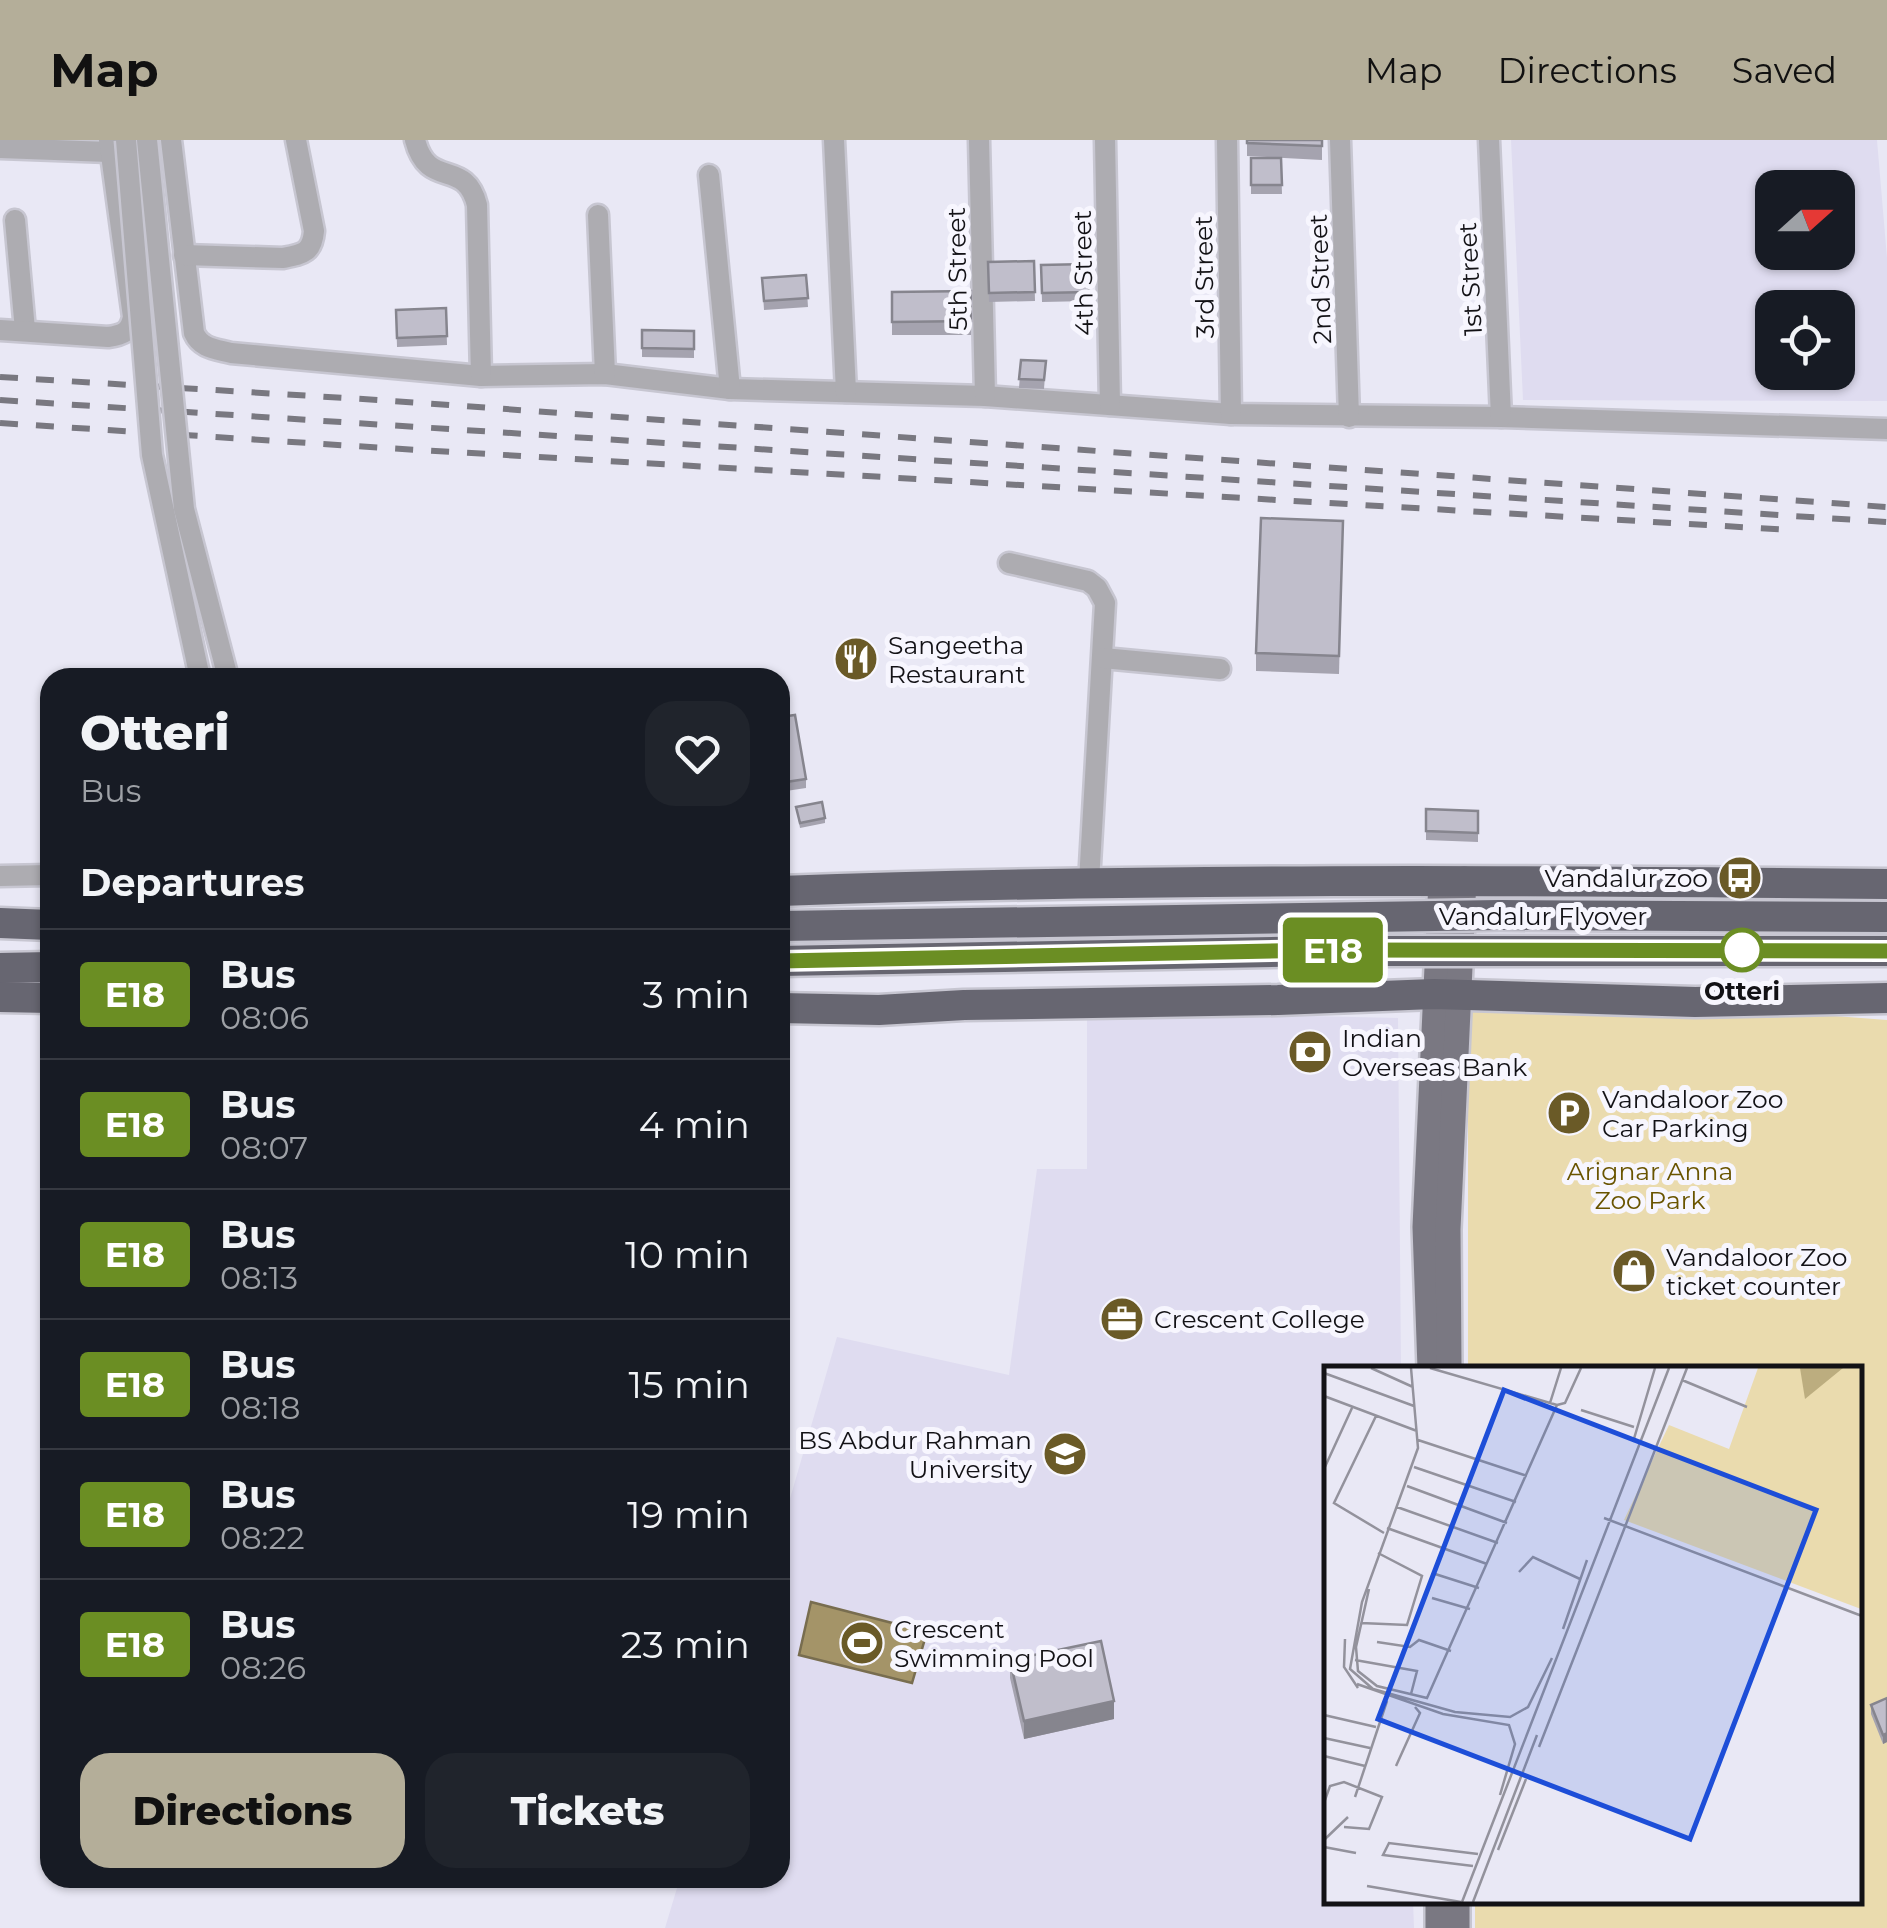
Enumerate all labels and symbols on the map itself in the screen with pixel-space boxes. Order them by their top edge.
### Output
north arrow [1755,170,1855,270]
street label: 5th Street [941,207,973,331]
street label: 4th Street [1067,210,1099,336]
street label: 2nd Street [1303,213,1337,345]
street label: 3rd Street [1188,215,1220,339]
street label: 1st Street [1452,222,1488,336]
place label: Sangeetha Restaurant [888,630,1025,689]
restaurant icon: Sangeetha Restaurant [833,636,879,682]
bus stop icon: Vandalur zoo [1717,855,1763,901]
place label: Vandalur zoo [1545,863,1708,893]
street label: Vandalur Flyover [1439,901,1647,931]
line badge: E18 [1276,918,1390,982]
marker: Otteri [1721,929,1763,971]
place label: Otteri [1704,976,1780,1006]
place label: Indian Overseas Bank [1342,1023,1527,1082]
bank icon: Indian Overseas Bank [1287,1029,1333,1075]
place label: Vandaloor Zoo Car Parking [1602,1084,1783,1143]
parking icon: Vandaloor Zoo Car Parking [1546,1090,1592,1136]
park label: Arignar Anna Zoo Park [1567,1156,1733,1215]
place label: Vandaloor Zoo ticket counter [1666,1242,1847,1301]
shop icon: Vandaloor Zoo ticket counter [1611,1248,1657,1294]
office icon: Crescent College [1099,1296,1145,1342]
place label: Crescent College [1154,1304,1365,1334]
inset map [1324,1366,1862,1903]
place label: BS Abdur Rahman University [798,1425,1032,1484]
school or university icon: BS Abdur Rahman University [1042,1431,1088,1477]
place label: Crescent Swimming Pool [894,1614,1094,1673]
sports icon: Crescent Swimming Pool [839,1620,885,1666]

